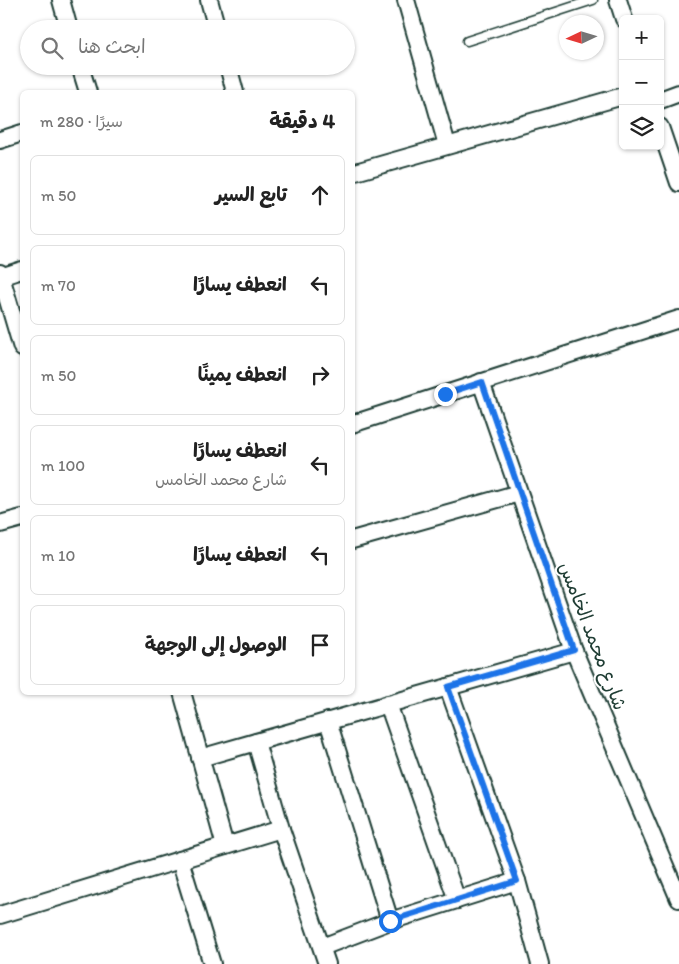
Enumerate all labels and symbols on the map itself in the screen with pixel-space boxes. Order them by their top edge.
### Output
north arrow [559,15,604,60]
route end [434,383,457,406]
street label: شارع محمد الخامس [552,559,632,714]
route start [379,910,402,933]

